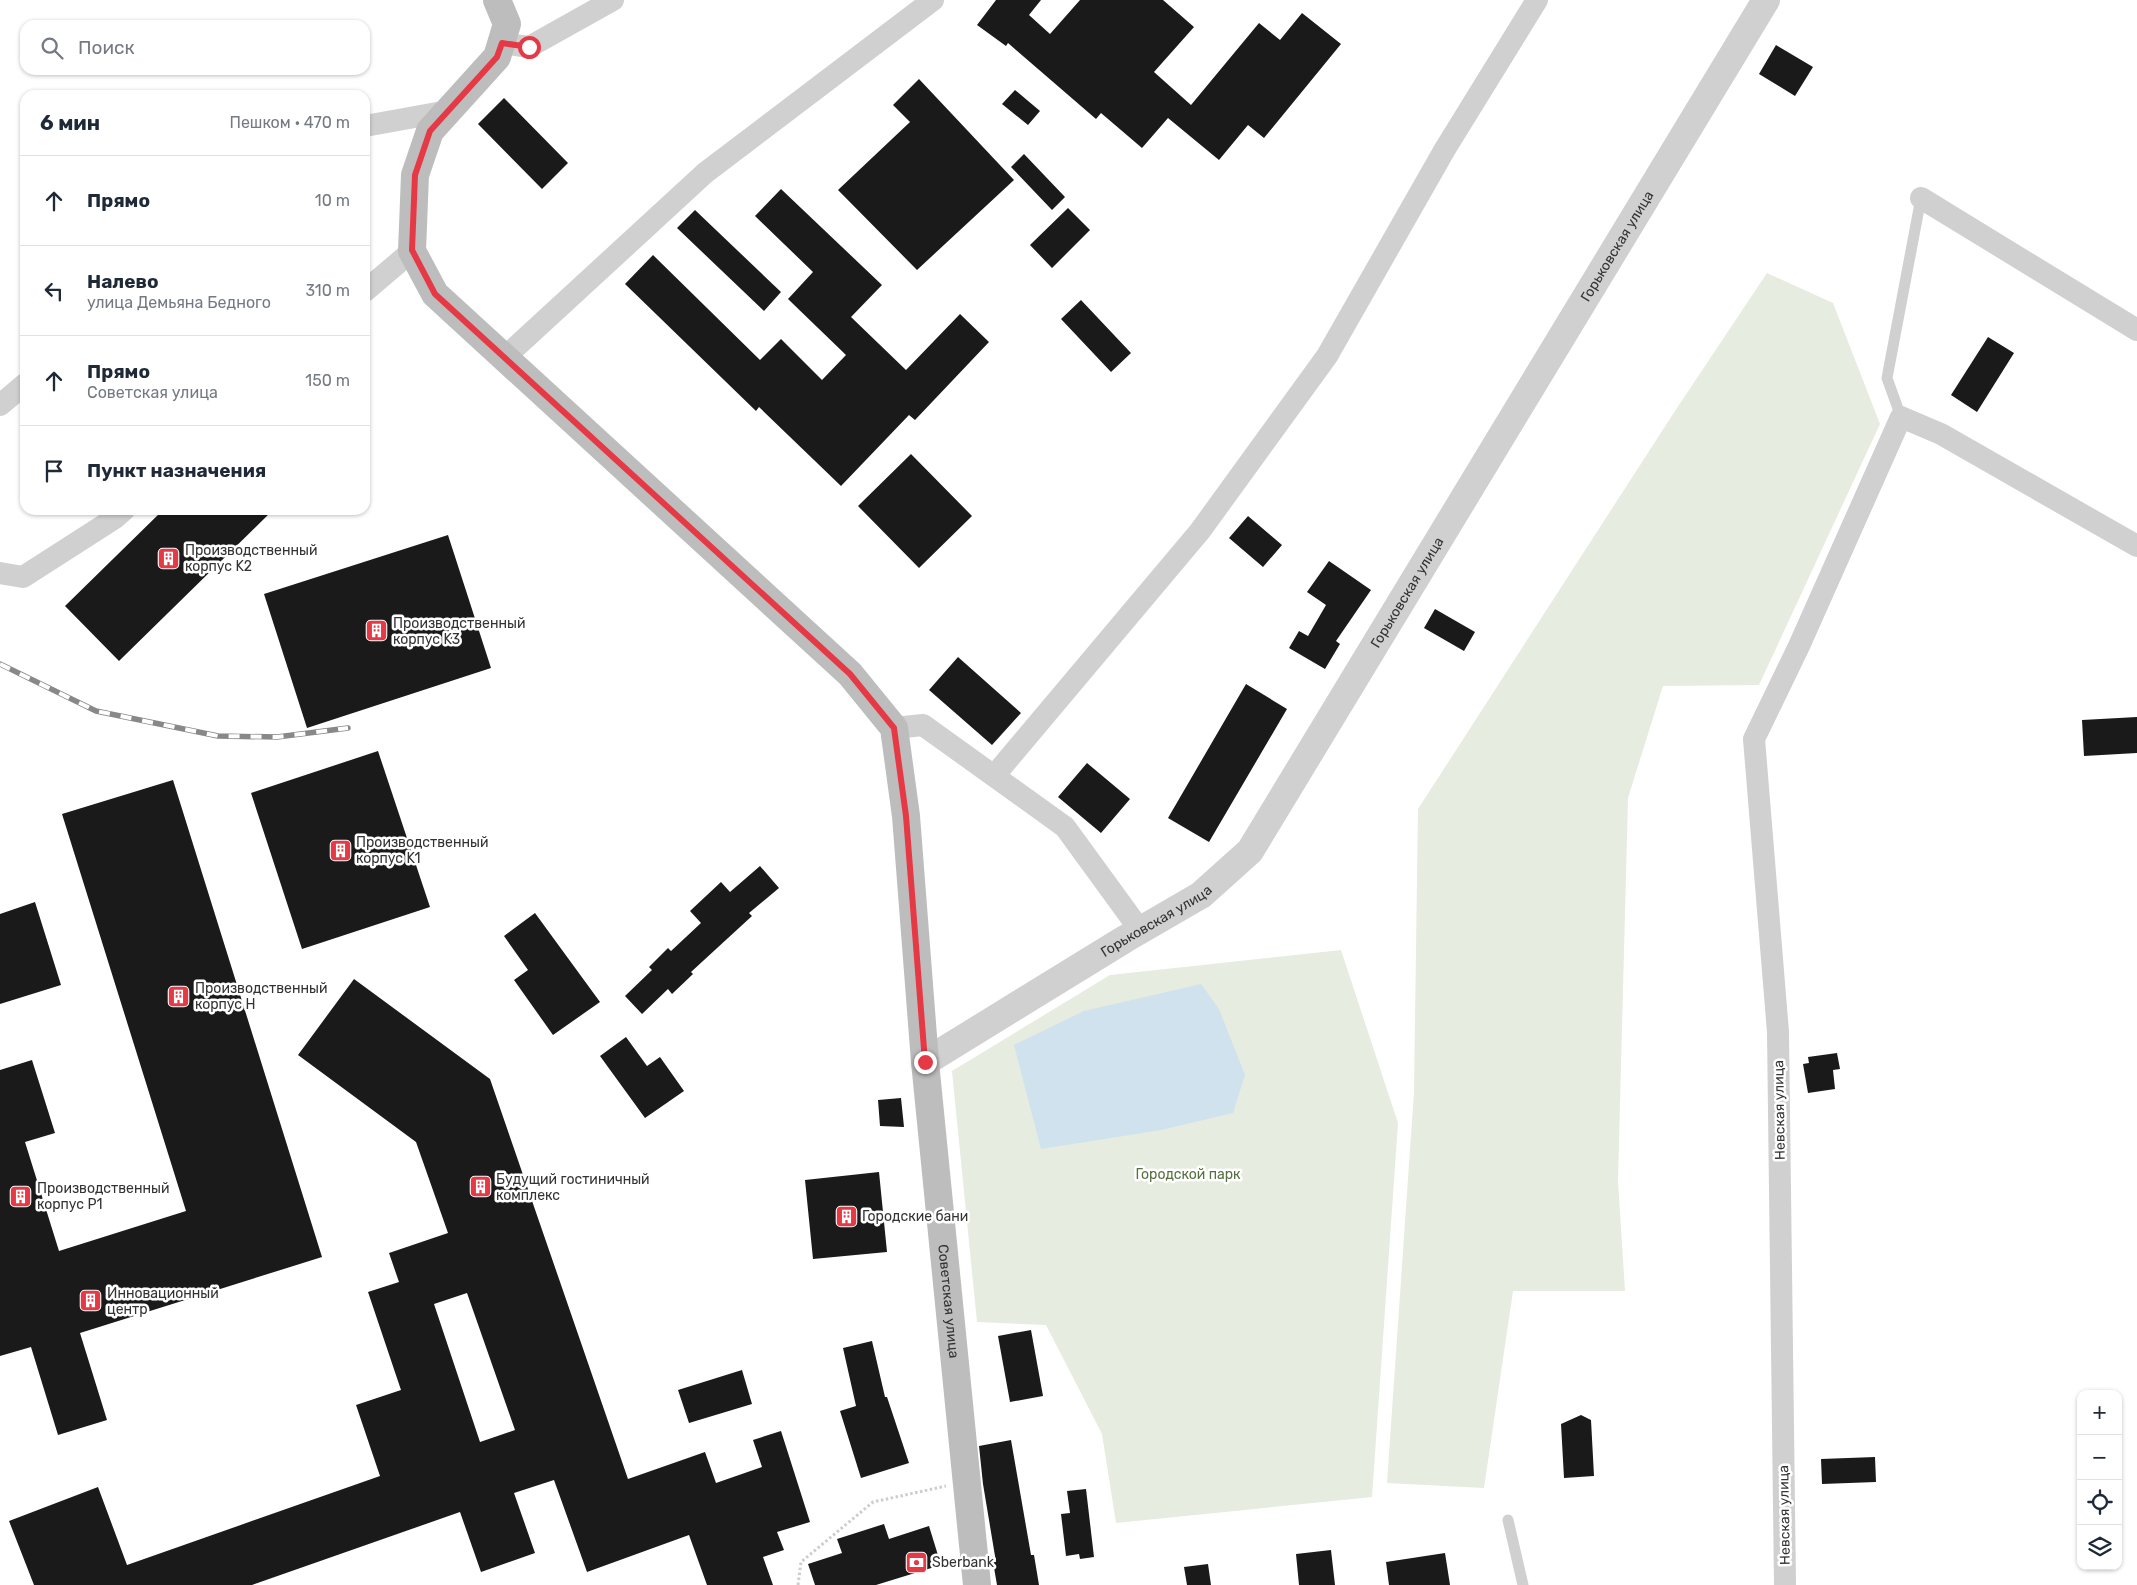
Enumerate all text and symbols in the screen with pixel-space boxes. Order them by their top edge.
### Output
search box [20,20,370,75]
icon: search [38,34,66,62]
text: Поиск [78,36,135,59]
route start [518,36,541,59]
text: 6 мин [40,110,100,135]
text: Пешком · 470 m [229,113,350,132]
icon: ahead [40,187,68,215]
street label: Горьковская улица [1577,188,1657,305]
text: Прямо [87,189,150,212]
text: 10 m [315,191,350,210]
text: Налево [87,270,159,293]
icon: left [40,277,68,305]
text: 310 m [306,281,350,300]
text: улица Демьяна Бедного [87,293,271,312]
text: Прямо [87,360,150,383]
icon: ahead [40,367,68,395]
text: 150 m [305,371,350,390]
text: Советская улица [87,383,218,402]
icon: arrive [40,457,68,485]
text: Пункт назначения [87,459,266,482]
street label: Горьковская улица [1367,534,1447,651]
place label: Производственный корпус K2 [185,542,317,575]
building icon: Производственный корпус K2 [157,546,181,570]
place label: Производственный корпус K3 [393,615,525,648]
building icon: Производственный корпус K3 [365,619,389,643]
place label: Производственный корпус K1 [356,834,488,867]
building icon: Производственный корпус K1 [328,838,352,862]
street label: Горьковская улица [1098,881,1216,961]
place label: Производственный корпус H [195,980,327,1013]
building icon: Производственный корпус H [167,984,191,1008]
route end [914,1051,937,1074]
street label: Невская улица [1770,1060,1789,1160]
park label: Городской парк [1135,1166,1241,1183]
place label: Будущий гостиничный комплекс [496,1171,650,1204]
building icon: Будущий гостиничный комплекс [468,1175,492,1199]
place label: Производственный корпус P1 [37,1180,169,1213]
building icon: Производственный корпус P1 [9,1184,33,1208]
building icon: Городские бани [834,1204,858,1228]
place label: Городские бани [862,1208,968,1225]
street label: Советская улица [934,1243,962,1359]
place label: Инновационный центр [107,1285,219,1318]
building icon: Инновационный центр [79,1289,103,1313]
map controls [2077,1390,2122,1570]
button: + [2077,1390,2122,1435]
button: − [2077,1435,2122,1480]
street label: Невская улица [1775,1465,1794,1565]
button: locate [2077,1480,2122,1525]
button: layers [2077,1525,2122,1570]
bank icon: Sberbank [904,1550,928,1574]
place label: Sberbank [932,1554,995,1571]

